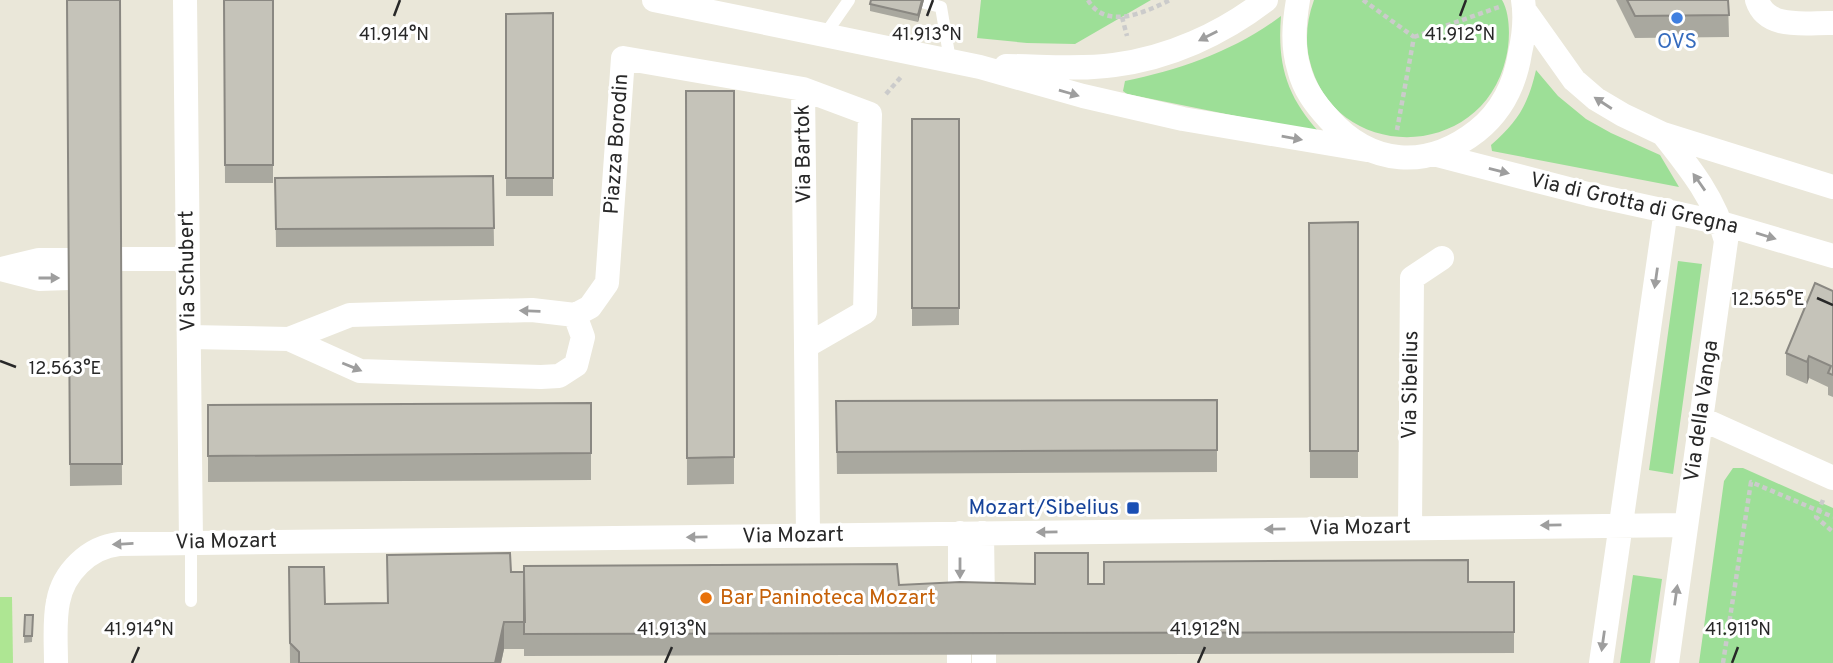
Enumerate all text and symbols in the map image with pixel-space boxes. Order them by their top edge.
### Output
marker: OVS [1669,10,1685,26]
text: 41.914°N [359,24,429,47]
text: 41.913°N [892,24,962,47]
text: 41.912°N [1425,24,1495,47]
place label: OVS [1657,29,1697,56]
one-way arrow [1198,30,1218,41]
street label: Piazza Borodin [599,73,635,215]
one-way arrow [1059,88,1080,98]
one-way arrow [1593,97,1612,110]
street label: Via Bartok [790,104,818,204]
one-way arrow [1281,133,1303,144]
one-way arrow [1489,166,1511,177]
street label: Via di Grotta di Gregna [1527,167,1741,241]
one-way arrow [1692,173,1706,191]
street label: Via Schubert [173,210,203,332]
one-way arrow [1755,232,1776,242]
one-way arrow [1650,267,1661,289]
one-way arrow [38,272,60,284]
text: 12.565°E [1731,289,1805,312]
one-way arrow [519,305,541,316]
street label: Via Sibelius [1397,330,1425,440]
street label: Via della Vanga [1679,338,1725,484]
text: 12.563°E [29,358,101,381]
one-way arrow [341,361,362,372]
place label: Mozart/Sibelius [968,495,1119,522]
marker: Mozart/Sibelius [1125,500,1141,516]
street label: Via Mozart [1309,514,1411,542]
one-way arrow [1540,519,1562,531]
street label: Via Mozart [742,522,844,550]
one-way arrow [1263,523,1285,535]
one-way arrow [1036,526,1058,538]
street label: Via Mozart [175,528,277,556]
one-way arrow [686,531,708,543]
one-way arrow [111,539,133,550]
one-way arrow [954,558,966,580]
one-way arrow [1671,584,1682,606]
place label: Bar Paninoteca Mozart [720,585,936,612]
marker: Bar Paninoteca Mozart [698,590,714,606]
text: 41.914°N [104,619,174,642]
text: 41.913°N [637,619,707,642]
text: 41.912°N [1170,619,1240,642]
text: 41.911°N [1705,619,1771,642]
one-way arrow [1598,630,1609,652]

